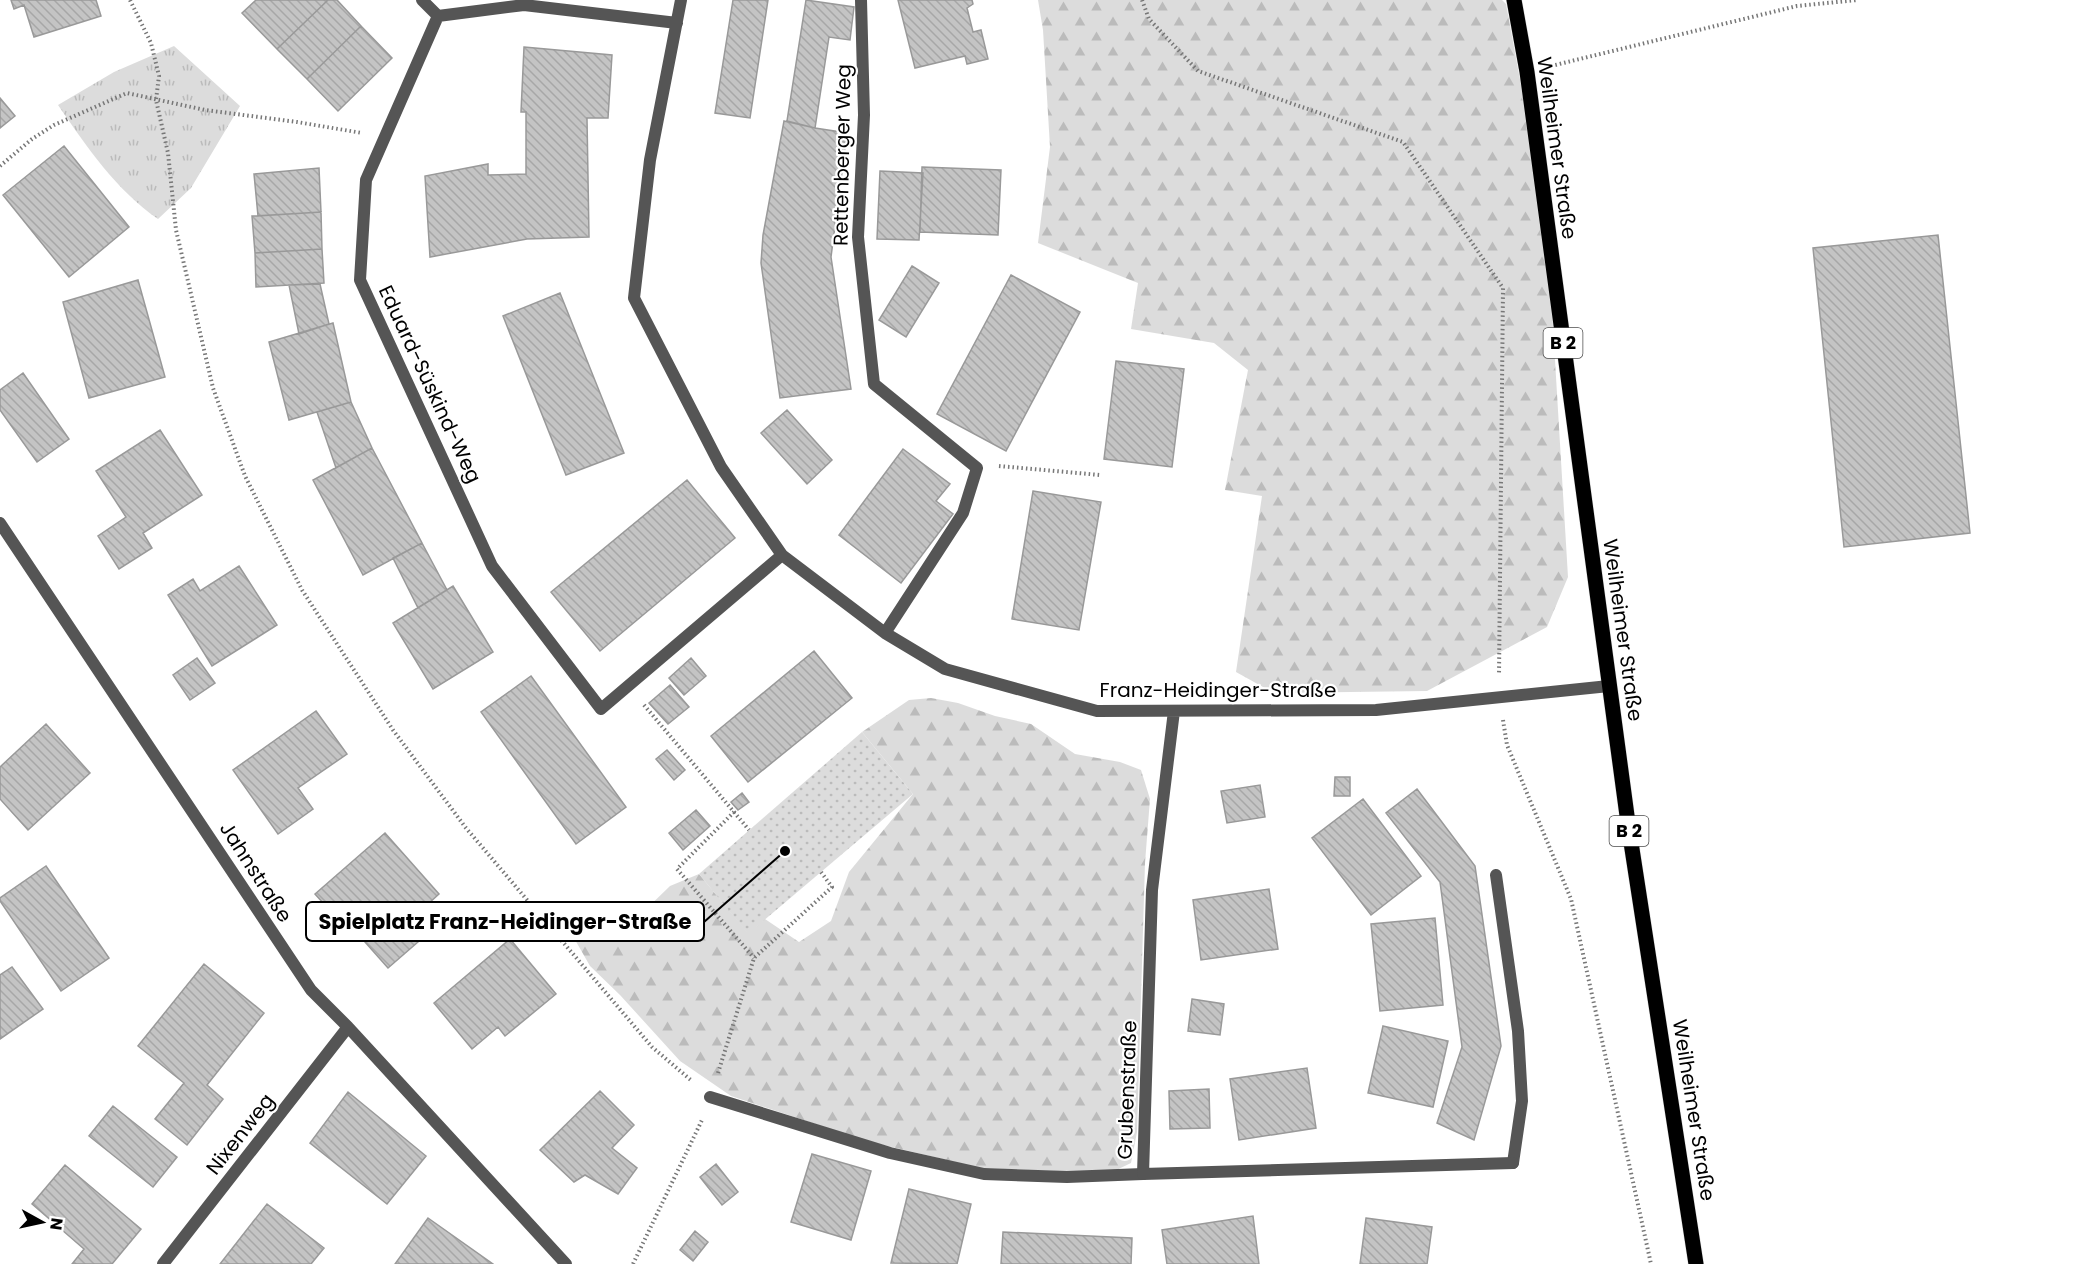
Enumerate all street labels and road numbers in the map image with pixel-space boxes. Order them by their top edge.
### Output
street label: Weilheimer Straße [1530,55,1584,241]
street label: Rettenberger Weg [826,64,858,246]
street label: Eduard-Süskind-Weg [372,281,488,487]
road number: B 2 [1544,328,1582,358]
street label: Weilheimer Straße [1596,537,1650,723]
street label: Franz-Heidinger-Straße [1100,676,1336,704]
street label: Jahnstraße [213,816,299,928]
road number: B 2 [1610,816,1648,846]
street label: Weilheimer Straße [1666,1017,1722,1203]
street label: Grubenstraße [1111,1020,1143,1160]
street label: Nixenweg [199,1088,281,1180]

